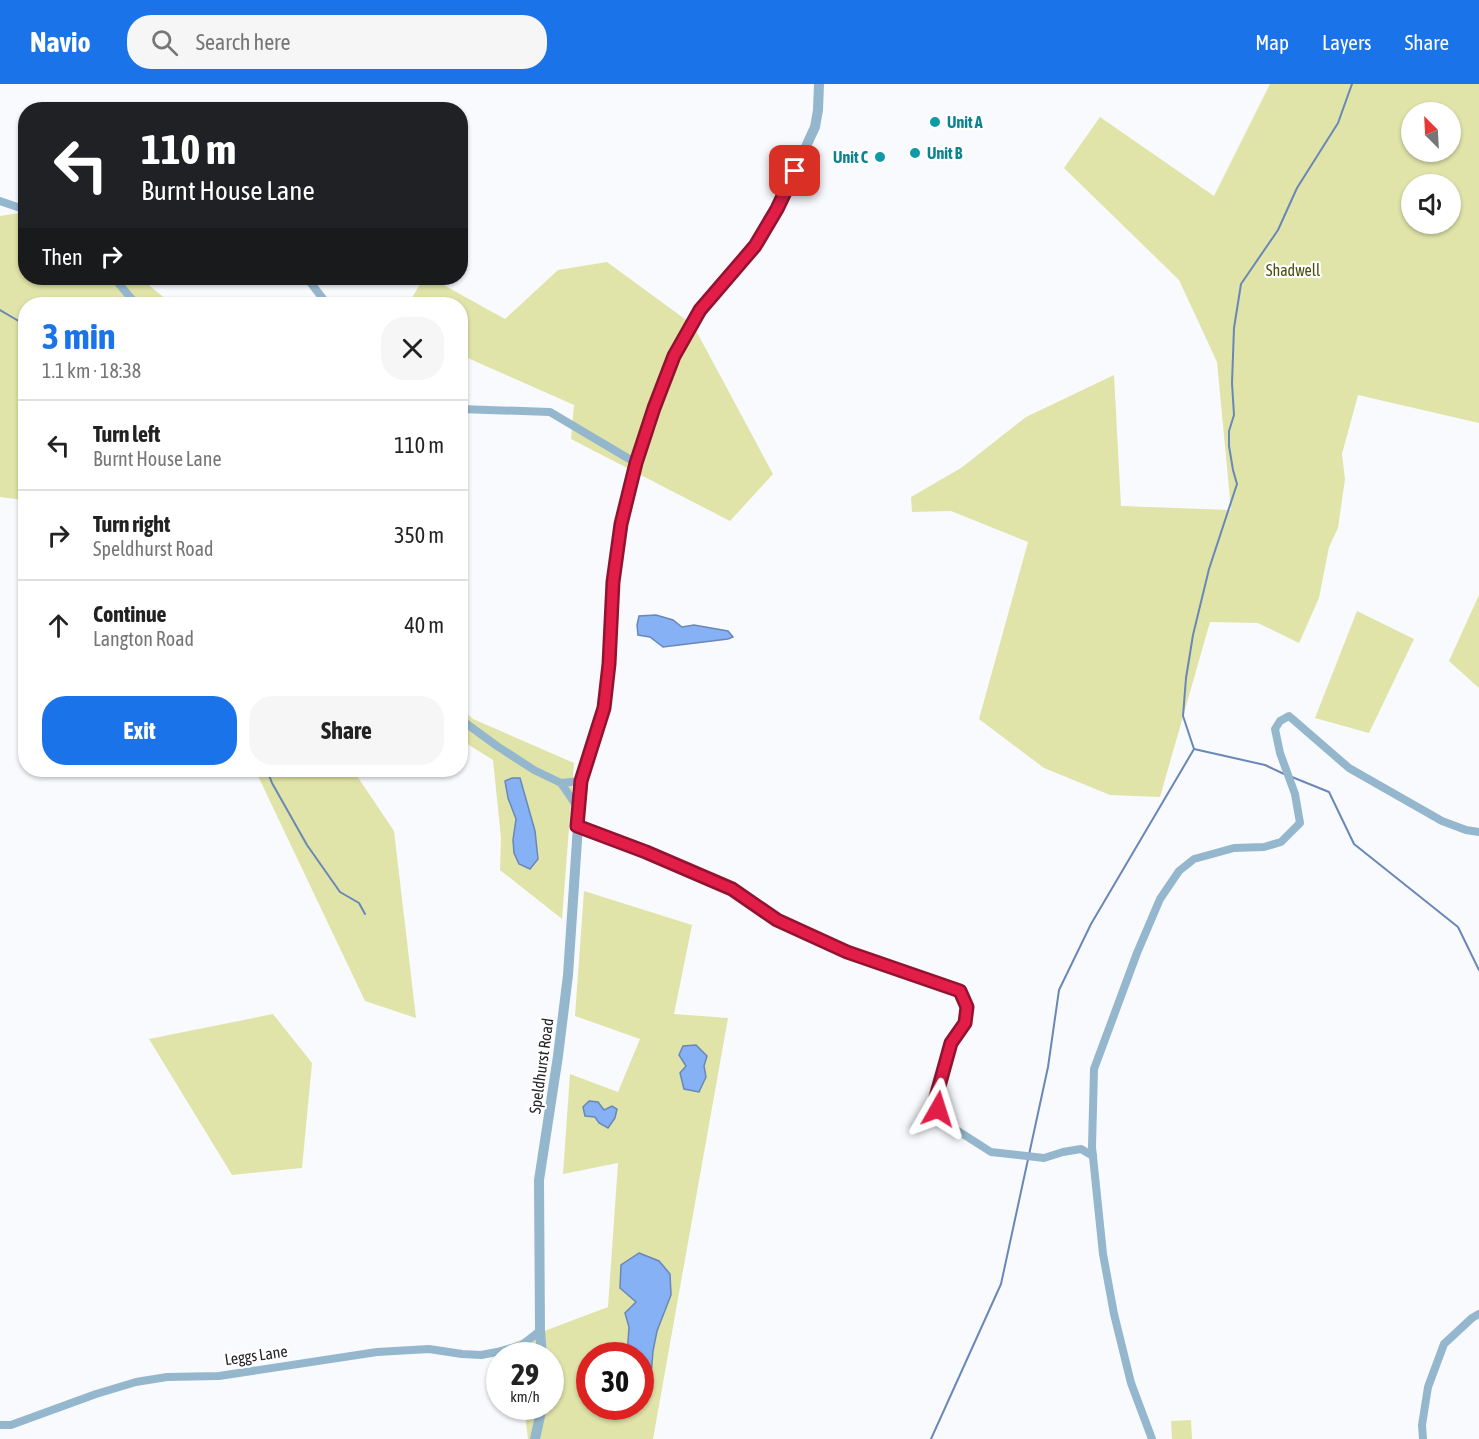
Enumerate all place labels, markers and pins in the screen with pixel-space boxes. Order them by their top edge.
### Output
place label: Unit A [947,113,983,131]
marker: Unit A [928,115,942,129]
place label: Unit B [927,144,963,162]
pin [769,145,820,196]
marker: Unit B [908,146,922,160]
place label: Unit C [833,148,869,166]
marker: Unit C [873,150,887,164]

